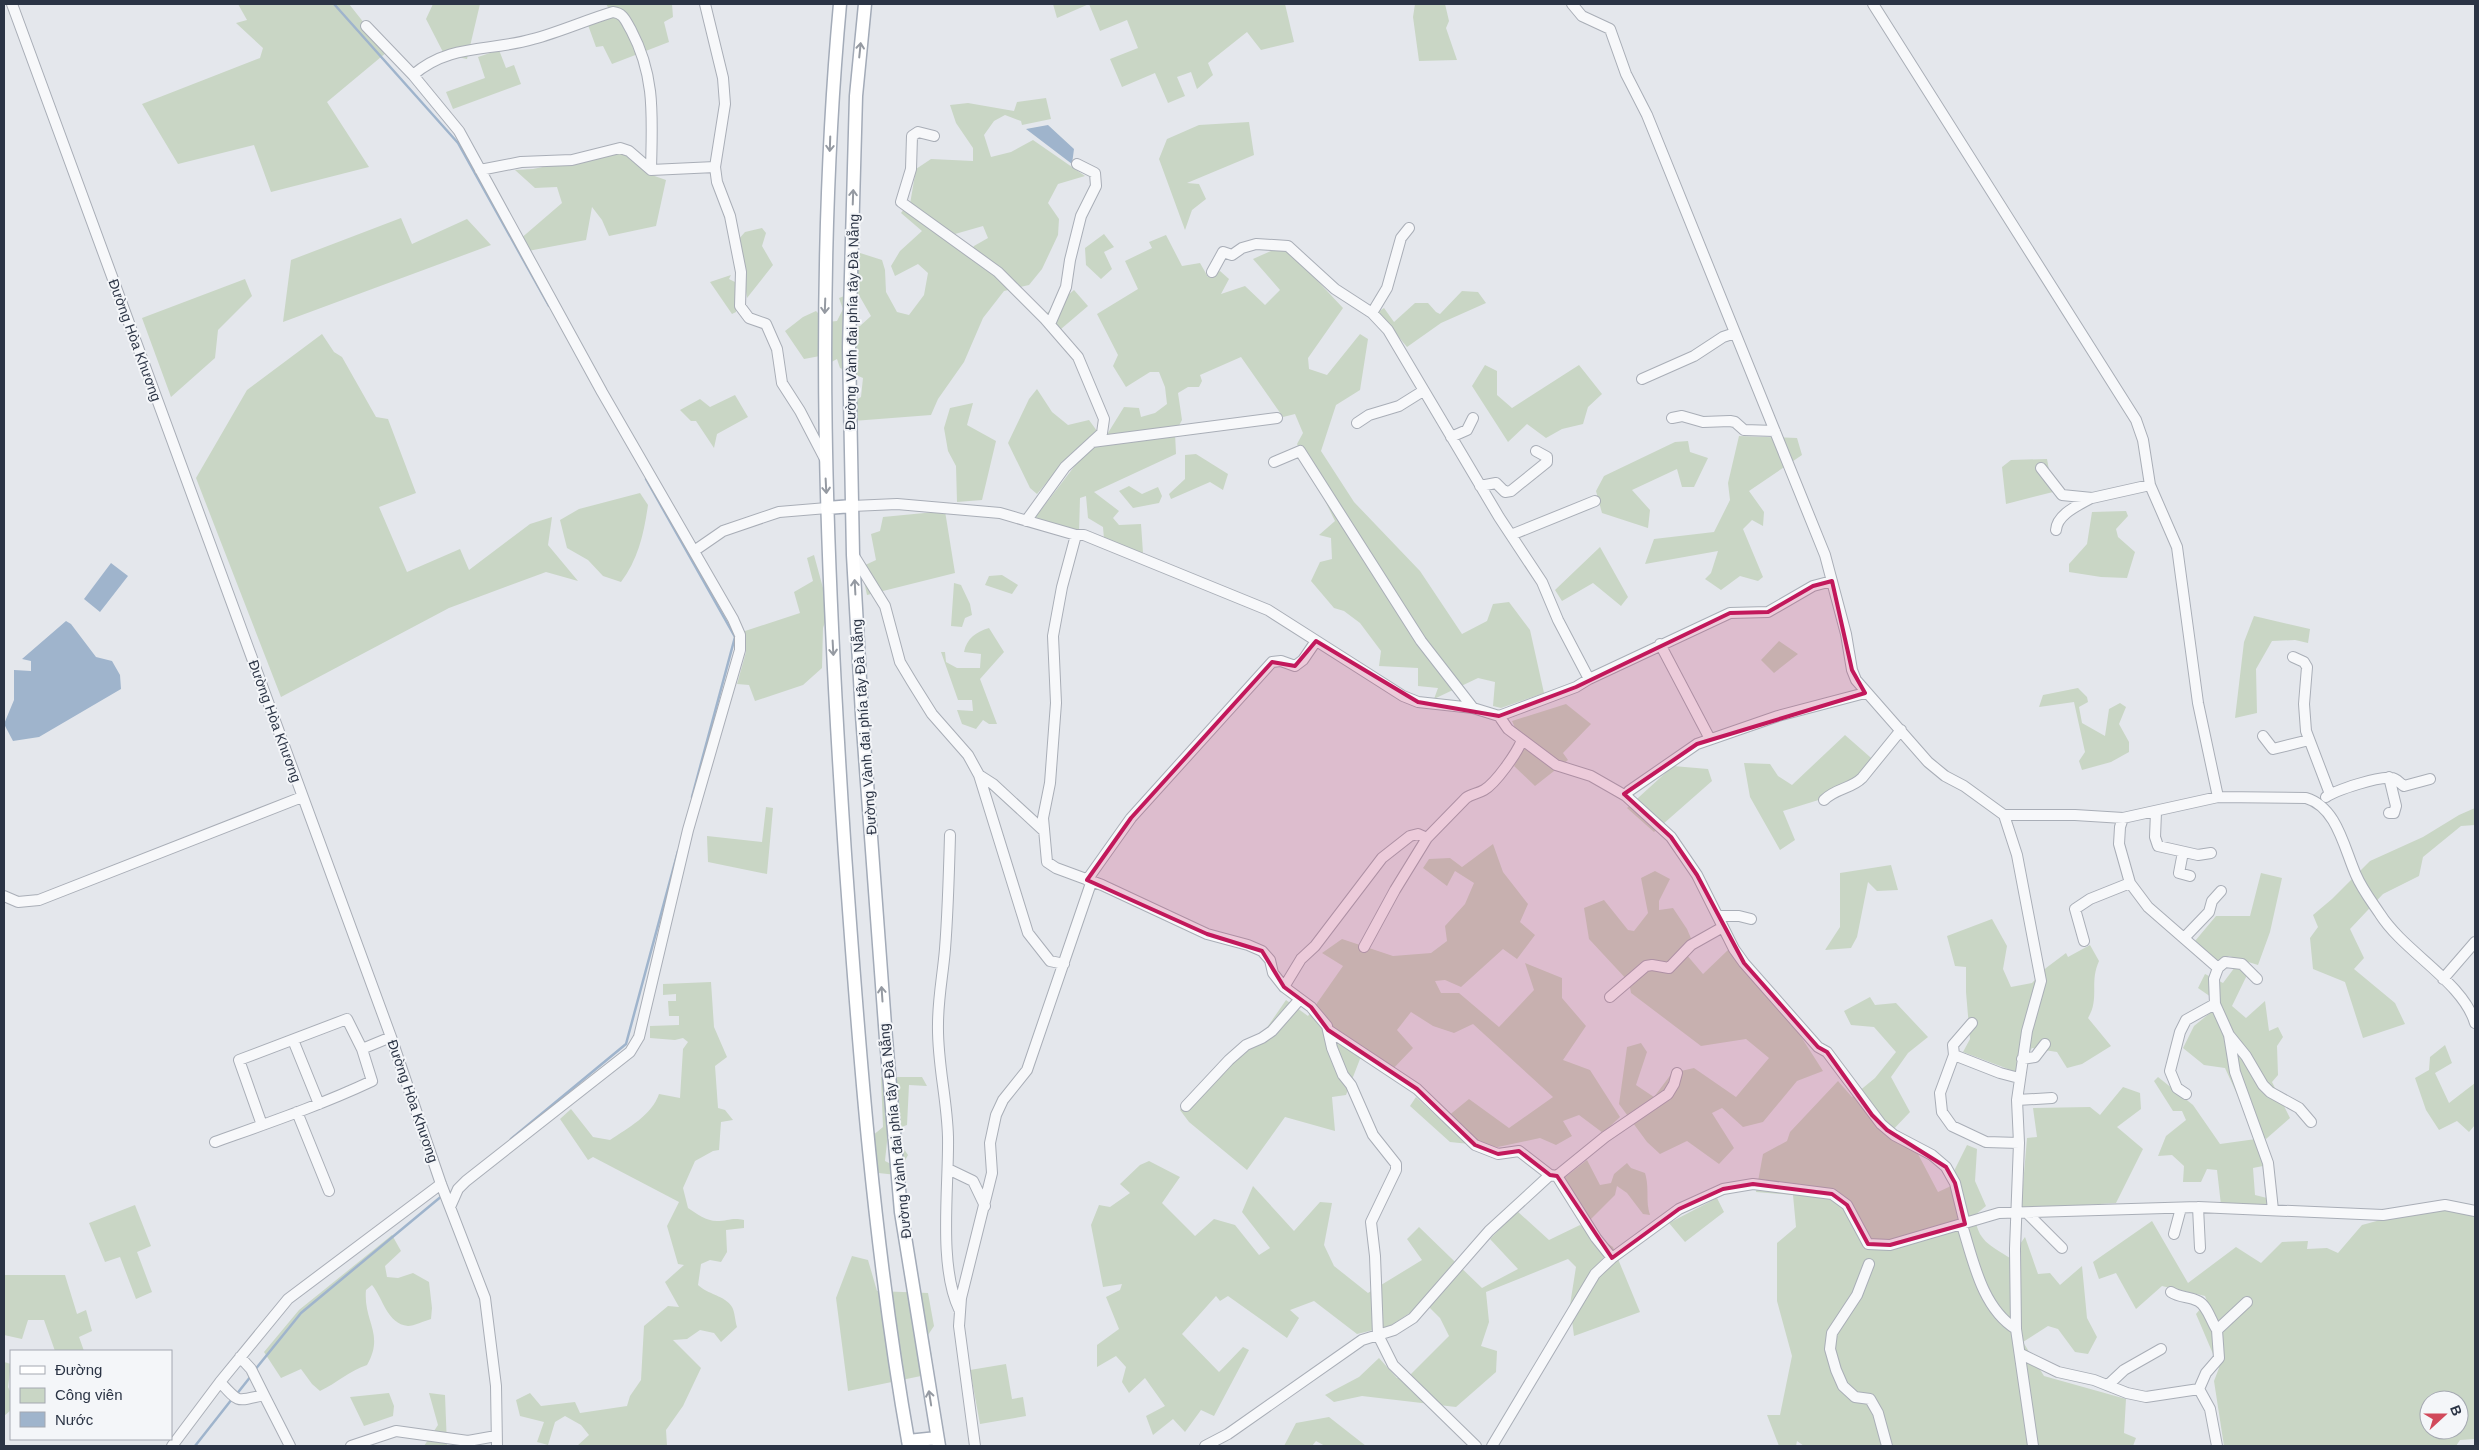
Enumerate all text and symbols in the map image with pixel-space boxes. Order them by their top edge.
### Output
one-way arrow [856,42,865,58]
one-way arrow [825,135,835,151]
one-way arrow [848,190,858,206]
street label: Đường Vành đai phía tây Đà Nẵng [842,214,862,430]
street label: Đường Hòa Khương [105,277,165,403]
one-way arrow [820,298,830,314]
one-way arrow [821,478,830,494]
one-way arrow [850,580,859,596]
street label: Đường Vành đai phía tây Đà Nẵng [848,619,880,835]
one-way arrow [828,640,838,656]
street label: Đường Hòa Khương [245,658,305,784]
one-way arrow [878,986,887,1002]
street label: Đường Vành đai phía tây Đà Nẵng [876,1023,914,1239]
street label: Đường Hòa Khương [384,1037,442,1165]
legend [10,1350,172,1440]
text: Đường [55,1361,102,1378]
text: Công viên [55,1386,123,1403]
north arrow [2419,1390,2469,1440]
one-way arrow [925,1391,935,1407]
text: B [2447,1403,2465,1418]
text: Nước [55,1411,94,1428]

